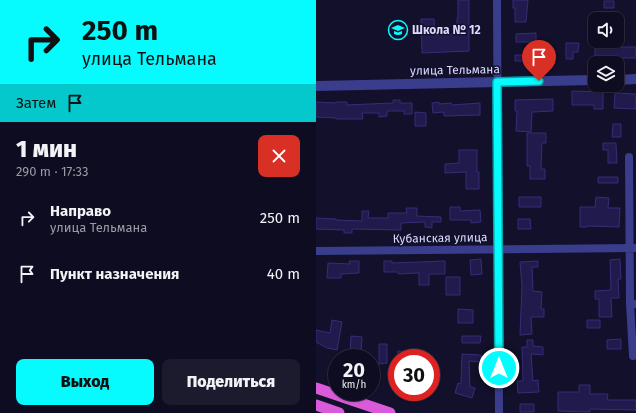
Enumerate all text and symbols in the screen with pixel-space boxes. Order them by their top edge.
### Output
map controls [588,12,624,92]
button: sound [588,12,624,48]
text: 250 m [82,14,158,47]
icon: right [16,16,68,68]
school or university icon: Школа № 12 [387,19,409,41]
place label: Школа № 12 [412,23,481,37]
pin [522,40,556,81]
icon: arrive [528,46,550,68]
text: улица Тельмана [82,48,217,70]
button: layers [588,56,624,92]
street label: улица Тельмана [410,62,500,78]
icon: arrive [64,92,86,114]
text: Затем [16,94,56,112]
text: 1 мин [16,135,77,163]
button: close [258,135,300,177]
text: 290 m · 17:33 [16,164,89,179]
text: Направо [50,202,111,220]
icon: right [16,207,38,229]
text: 250 m [260,209,300,227]
text: улица Тельмана [50,220,147,235]
street label: Кубанская улица [392,230,488,246]
icon: arrive [16,263,38,285]
text: Пункт назначения [50,265,179,283]
text: 40 m [267,265,300,283]
position arrow [478,347,520,389]
speed limit sign: 30 [388,349,440,401]
text: 20 [343,358,365,382]
button: Выход [16,359,154,405]
button: Поделиться [162,359,300,405]
text: km/h [342,379,366,391]

